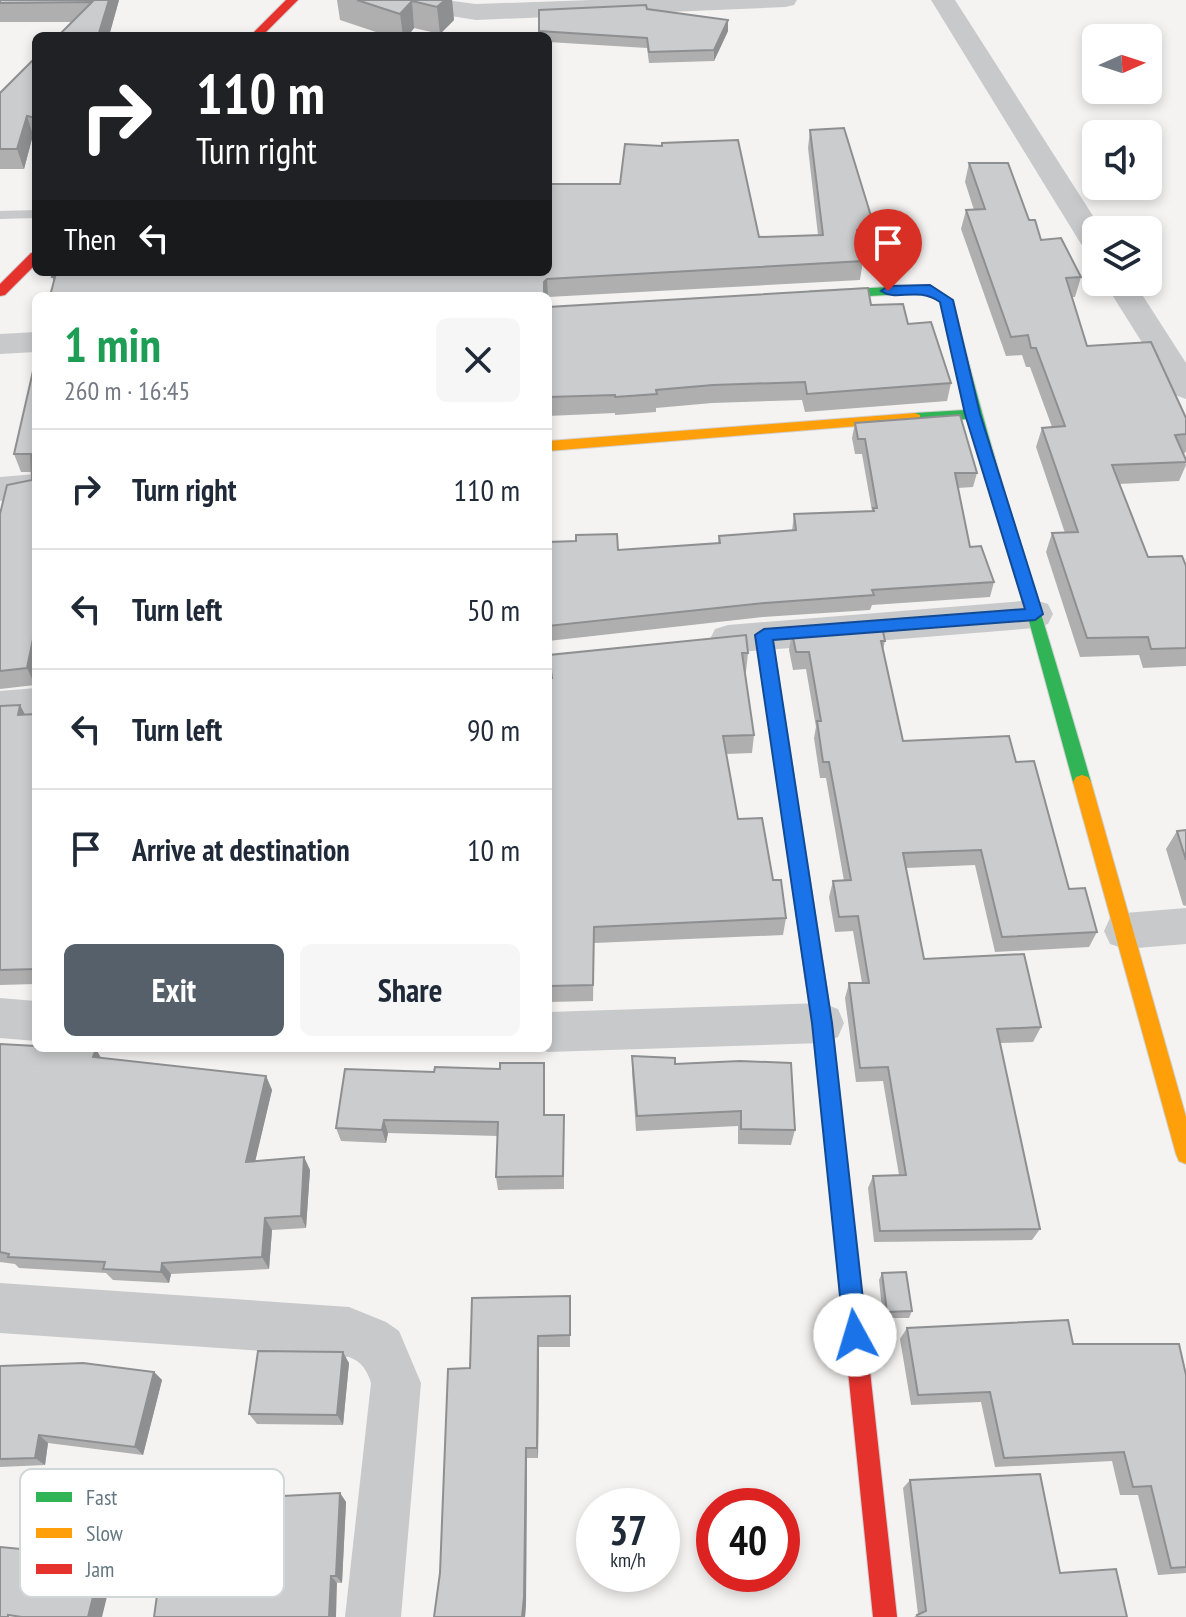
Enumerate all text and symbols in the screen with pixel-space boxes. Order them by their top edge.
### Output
north arrow [1082,24,1162,104]
map controls [1082,24,1162,296]
text: 110 m [196,57,325,129]
icon: right [64,64,168,168]
button: sound [1082,120,1162,200]
text: Turn right [196,127,317,174]
pin [854,209,922,291]
icon: left [132,216,176,260]
button: layers [1082,216,1162,296]
text: Then [64,219,116,258]
icon: arrive [866,221,910,265]
text: 1 min [64,313,161,375]
button: close [436,318,520,402]
text: 260 m · 16:45 [64,374,190,407]
icon: right [64,467,108,511]
text: Turn right [132,470,236,509]
text: 110 m [454,470,520,509]
icon: left [64,587,108,631]
text: Turn left [132,590,222,629]
text: 50 m [467,590,520,629]
icon: left [64,707,108,751]
text: Turn left [132,710,222,749]
text: 90 m [467,710,520,749]
icon: arrive [64,827,108,871]
text: Arrive at destination [132,830,350,869]
text: 10 m [467,830,520,869]
button: Exit [64,944,284,1036]
button: Share [300,944,520,1036]
position arrow [813,1293,897,1377]
legend [20,1469,284,1597]
text: Fast [86,1483,117,1511]
speed limit sign: 40 [696,1488,800,1592]
text: 37 [609,1504,647,1556]
text: Slow [86,1519,123,1547]
text: km/h [610,1547,646,1573]
text: Jam [85,1555,114,1583]

